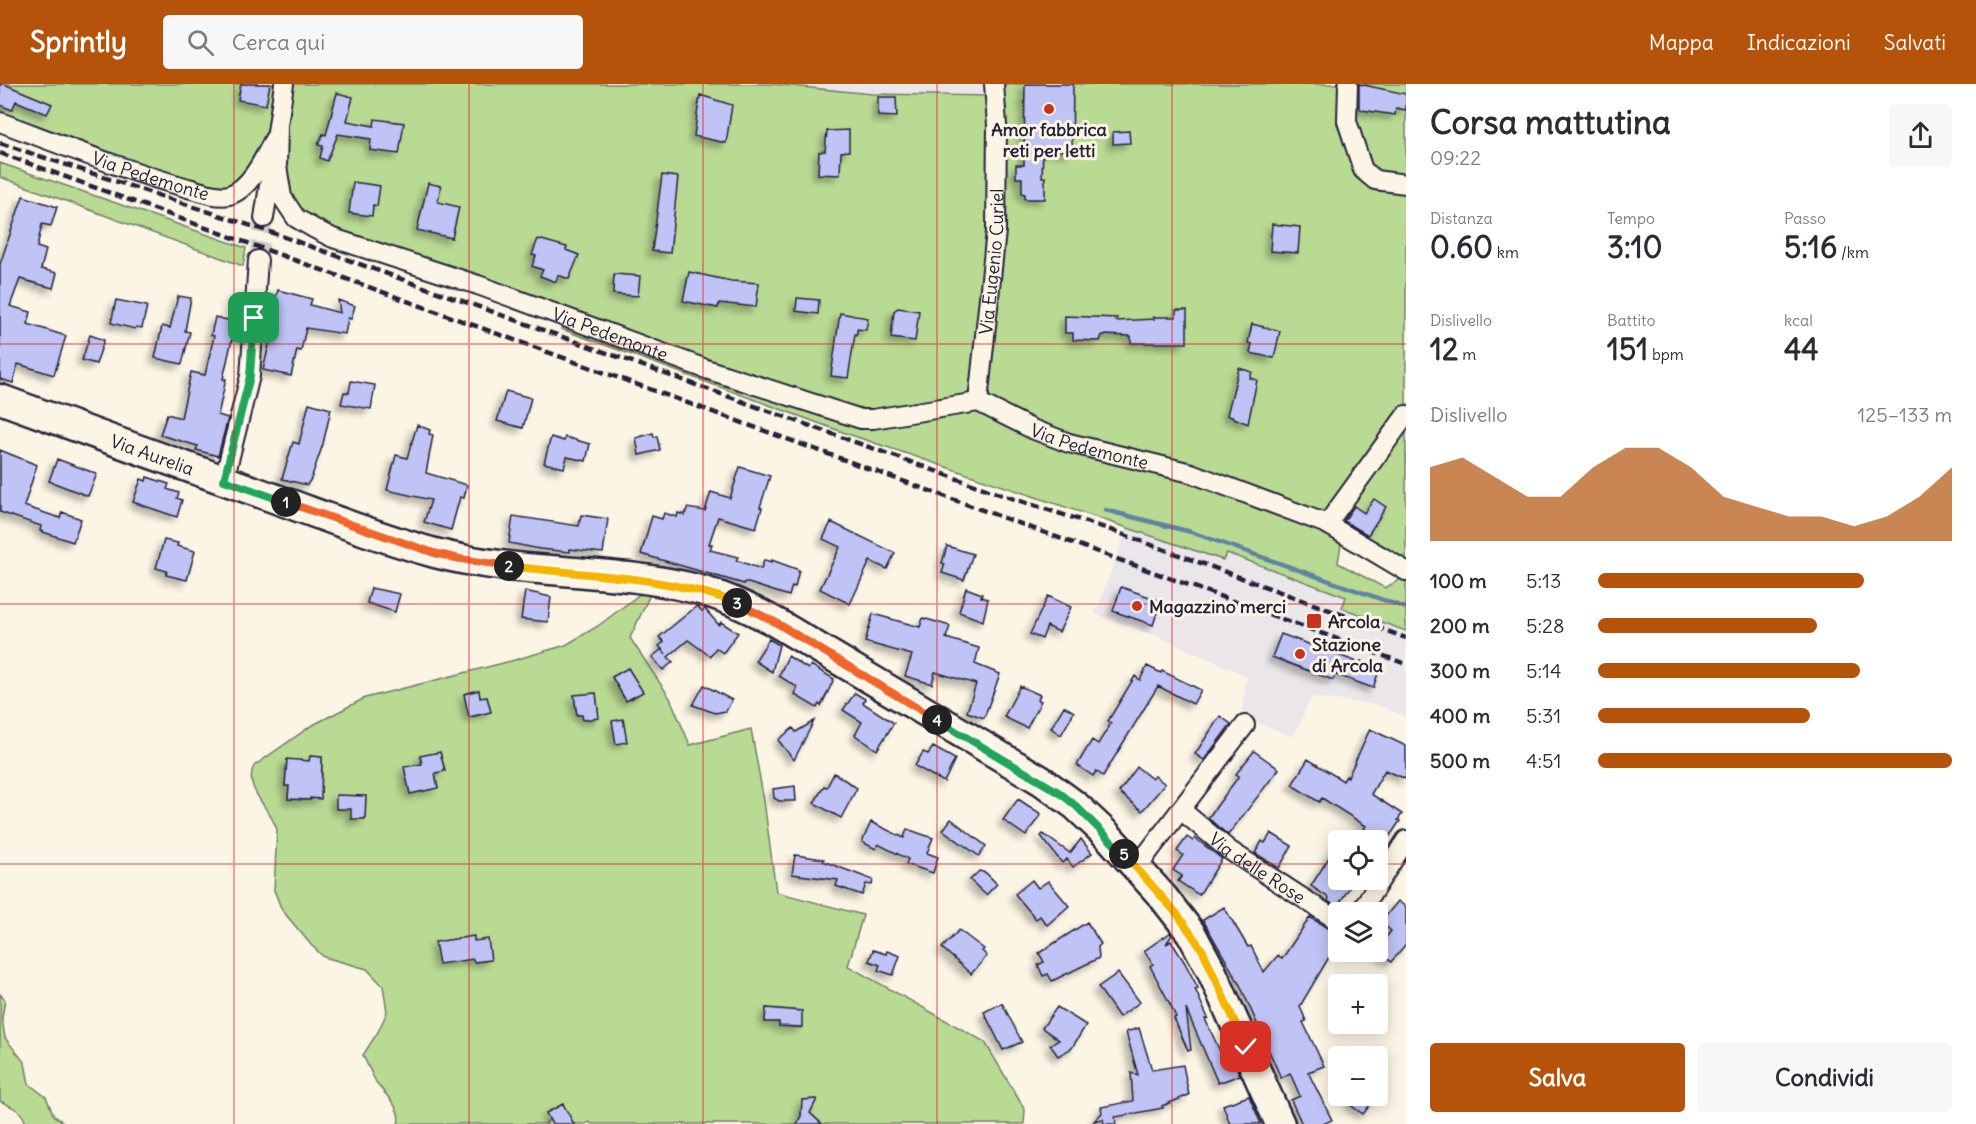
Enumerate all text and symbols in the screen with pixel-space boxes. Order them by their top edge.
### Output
search box [163,15,583,69]
text: Sprintly [30,24,127,60]
icon: search [184,26,217,59]
text: Cerca qui [232,28,325,56]
text: Mappa [1649,29,1714,56]
text: Indicazioni [1747,29,1851,56]
text: Salvati [1884,29,1946,56]
text: Corsa mattutina [1430,101,1671,143]
marker: Amor fabbrica reti per letti [1042,102,1056,116]
button: share [1889,104,1952,167]
place label: Amor fabbrica reti per letti [991,118,1107,162]
text: 09:22 [1430,145,1481,170]
street label: Via Pedemonte [89,146,212,205]
street label: Via Eugenio Curiel [974,189,1008,336]
text: Distanza [1430,208,1493,228]
text: Tempo [1607,208,1655,228]
text: Passo [1784,208,1826,228]
text: 0.60 [1430,228,1493,266]
text: 3:10 [1607,228,1662,266]
text: 5:16 [1784,228,1837,266]
text: km [1493,242,1519,262]
text: /km [1837,242,1869,262]
pin [228,292,279,343]
icon: arrive [237,301,270,334]
street label: Via Pedemonte [549,302,671,366]
text: Dislivello [1430,310,1492,330]
text: Battito [1607,310,1655,330]
text: kcal [1784,310,1813,330]
text: 12 [1430,330,1458,368]
text: 151 [1607,330,1648,368]
text: 44 [1784,330,1819,368]
text: m [1458,344,1476,364]
text: bpm [1648,344,1684,364]
text: Dislivello [1430,402,1507,427]
text: 125–133 m [1857,402,1952,427]
street label: Via Pedemonte [1027,418,1151,474]
street label: Via Aurelia [107,429,197,480]
pin: 1 [271,487,301,517]
text: 1 [283,492,289,512]
pin: 2 [494,551,524,581]
text: 2 [505,556,513,576]
text: 100 m [1430,568,1487,593]
text: 5:13 [1526,568,1561,593]
pin: 3 [722,588,752,618]
text: 3 [732,593,742,613]
place label: Magazzino merci [1149,595,1286,618]
marker: Magazzino merci [1130,599,1144,613]
place label: Arcola [1328,610,1380,633]
marker: Arcola [1305,612,1323,630]
text: 200 m [1430,613,1490,638]
text: 5:28 [1526,613,1565,638]
place label: Stazione di Arcola [1312,633,1383,677]
marker: Stazione di Arcola [1293,647,1307,661]
text: 300 m [1430,658,1490,683]
text: 5:14 [1526,658,1562,683]
text: 400 m [1430,703,1490,728]
text: 5:31 [1526,703,1561,728]
pin: 4 [922,705,952,735]
text: 4 [932,710,942,730]
text: 500 m [1430,748,1490,773]
text: 4:51 [1526,748,1562,773]
street label: Via delle Rose [1205,827,1310,908]
map controls [1328,830,1388,1106]
button: locate [1328,830,1388,890]
pin: 5 [1109,839,1139,869]
text: 5 [1119,844,1129,864]
button: layers [1328,902,1388,962]
button: + [1328,974,1388,1034]
pin [1220,1021,1271,1072]
icon: check [1229,1030,1262,1063]
button: Salva [1430,1043,1685,1112]
button: Condividi [1697,1043,1952,1112]
button: − [1328,1046,1388,1106]

